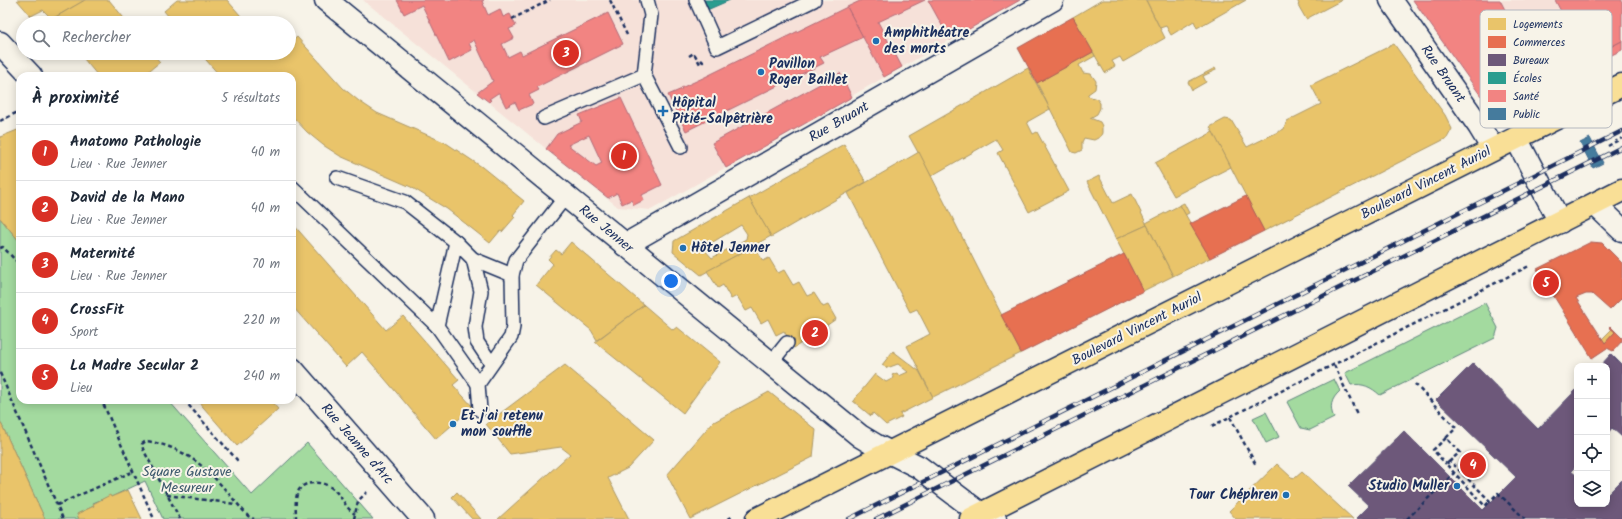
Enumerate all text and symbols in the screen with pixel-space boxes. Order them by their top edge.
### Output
legend [1480,10,1612,128]
search box [16,16,296,60]
text: Logements [1513,16,1563,34]
place label: Amphithéatre des morts [884,22,969,60]
text: Rechercher [62,26,130,50]
icon: search [30,27,52,49]
text: Commerces [1513,34,1566,52]
marker: Amphithéatre des morts [871,36,881,46]
pin: 3 [553,38,579,68]
street label: Rue Bruant [1415,40,1471,108]
text: Bureaux [1513,52,1549,70]
place label: Pavillon Roger Baillet [769,53,849,91]
marker: Pavillon Roger Baillet [756,67,766,77]
text: Écoles [1513,70,1542,88]
text: À proximité [32,85,119,112]
text: 5 résultats [221,88,280,109]
text: Santé [1513,88,1540,106]
place label: Hôpital Pitié-Salpêtrière [672,92,773,130]
street label: Rue Bruant [805,96,874,148]
marker: Hôpital Pitié-Salpêtrière [657,105,669,117]
text: Public [1513,106,1540,124]
text: Anatomo Pathologie [70,130,201,154]
street label: Boulevard Vincent Auriol [1357,140,1496,225]
pin: 1 [611,141,637,171]
text: 1 [43,142,47,163]
text: 40 m [251,142,280,163]
text: Lieu · Rue Jenner [70,154,167,175]
text: David de la Mano [70,186,184,210]
text: 2 [41,198,49,219]
text: 40 m [251,198,280,219]
street label: Rue Jenner [574,200,639,259]
text: Lieu · Rue Jenner [70,210,167,231]
place label: Hôtel Jenner [691,237,771,259]
text: Maternité [70,242,134,266]
marker: Hôtel Jenner [678,243,688,253]
text: 3 [41,254,49,275]
text: 70 m [252,254,280,275]
text: Lieu · Rue Jenner [70,266,167,287]
pin: 5 [1533,268,1559,298]
your location [661,271,681,291]
street label: Boulevard Vincent Auriol [1068,286,1207,371]
text: CrossFit [70,298,124,322]
text: 4 [41,310,49,331]
text: 220 m [243,310,280,331]
pin: 2 [802,318,828,348]
text: Sport [70,322,98,343]
text: La Madre Secular 2 [70,354,199,378]
map controls [1574,363,1610,507]
button: + [1574,363,1610,399]
text: 5 [42,366,48,387]
text: 240 m [243,366,280,387]
text: Lieu [70,378,92,399]
street label: Rue Jeanne d'Arc [315,398,399,490]
button: − [1574,399,1610,435]
place label: Et j'ai retenu mon souffle [461,405,543,443]
marker: Et j'ai retenu mon souffle [448,419,458,429]
button: locate [1574,435,1610,471]
pin: 4 [1460,450,1486,480]
park label: Square Gustave Mesureur [142,461,232,499]
button: layers [1574,471,1610,507]
place label: Studio Muller [1368,475,1450,497]
marker: Studio Muller [1452,481,1462,491]
place label: Tour Chéphren [1189,484,1278,506]
marker: Tour Chéphren [1281,490,1291,500]

